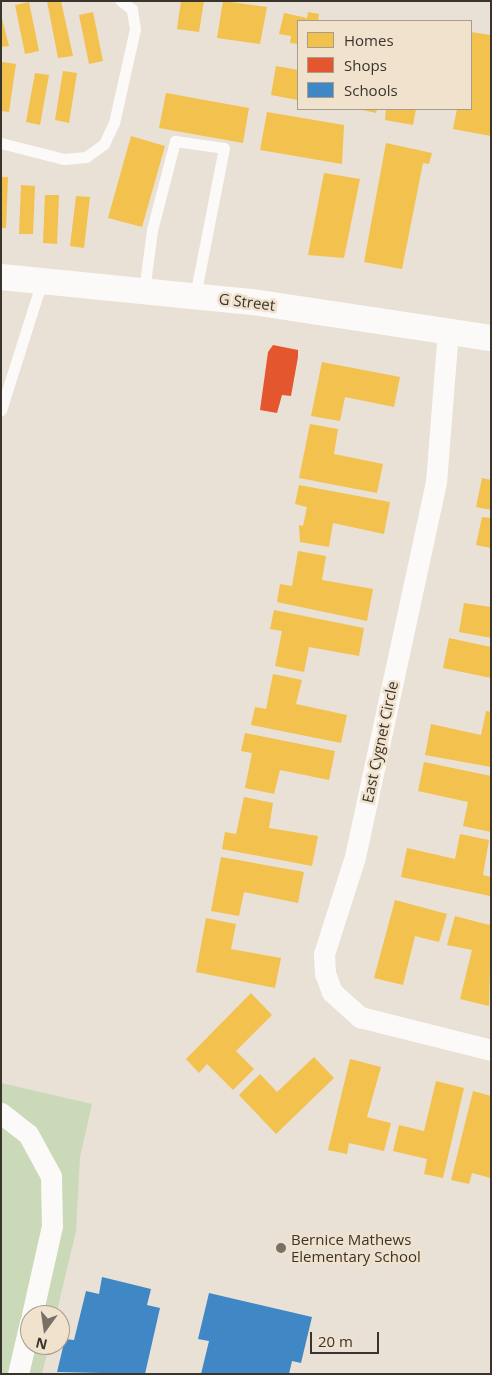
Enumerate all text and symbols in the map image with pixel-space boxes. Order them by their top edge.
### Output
legend [297,20,472,110]
text: Homes [344,30,394,50]
text: Shops [344,55,387,75]
text: Schools [344,80,398,100]
street label: G Street [218,290,276,314]
street label: East Cygnet Circle [358,680,402,804]
place label: Bernice Mathews Elementary School [291,1230,421,1265]
marker: Bernice Mathews Elementary School [275,1242,287,1254]
north arrow [20,1305,70,1355]
scale bar [312,1322,381,1354]
text: 20 m [318,1331,353,1351]
text: N [34,1333,49,1355]

